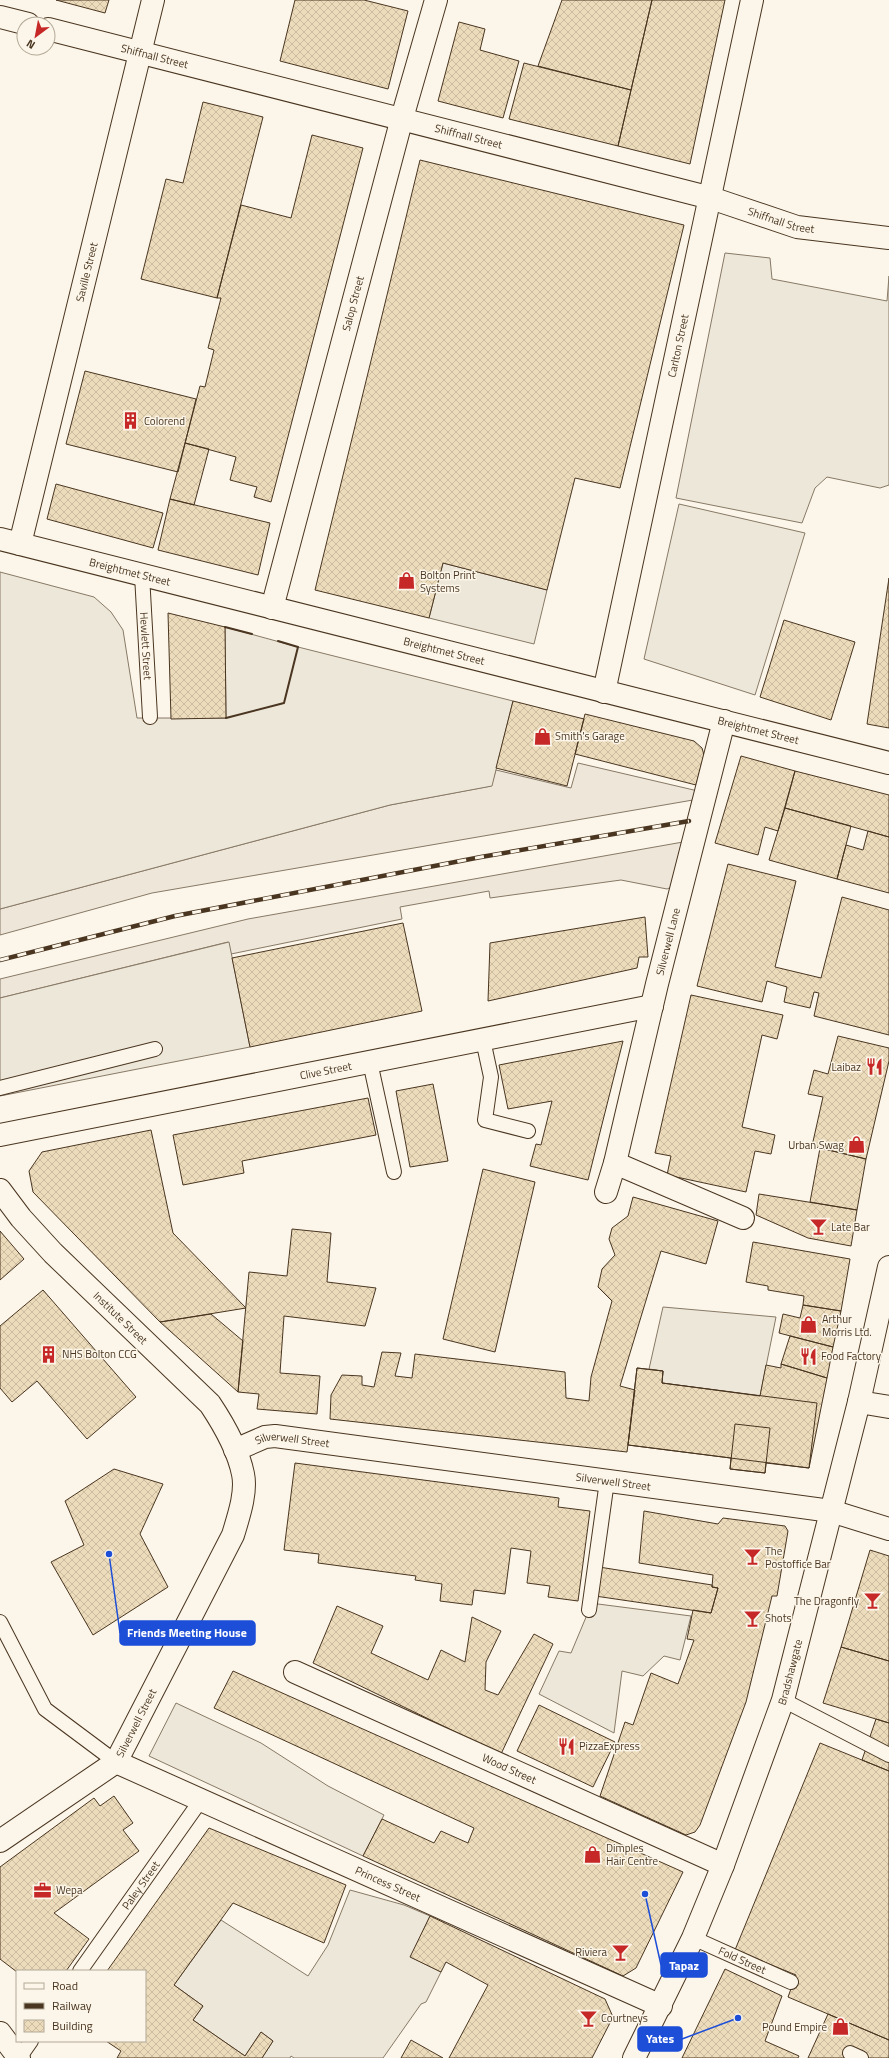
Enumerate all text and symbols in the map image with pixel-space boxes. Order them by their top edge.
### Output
north arrow [16,16,56,56]
text: N [23,36,38,53]
street label: Shiffnall Street [119,40,190,72]
street label: Shiffnall Street [433,120,504,153]
street label: Shiffnall Street [746,203,815,237]
street label: Saville Street [72,241,102,303]
street label: Salop Street [338,274,368,333]
street label: Carlton Street [663,313,693,379]
building icon: Colorend [121,411,141,431]
place label: Colorend [144,413,185,429]
street label: Breightmet Street [88,554,172,590]
place label: Bolton Print Systems [420,567,476,596]
shop icon: Bolton Print Systems [397,571,417,591]
street label: Hewlett Street [136,612,156,680]
street label: Breightmet Street [402,633,487,669]
street label: Breightmet Street [716,712,801,748]
shop icon: Smith's Garage [532,726,552,746]
place label: Smith's Garage [555,728,625,744]
street label: Silverwell Lane [652,906,684,977]
restaurant icon: Laibaz [864,1057,884,1077]
street label: Clive Street [298,1058,353,1084]
place label: Laibaz [832,1059,861,1075]
shop icon: Urban Swag [847,1135,867,1155]
place label: Urban Swag [788,1137,844,1153]
bar icon: Late Bar [808,1217,828,1237]
place label: Late Bar [831,1219,870,1235]
street label: Institute Street [90,1288,151,1348]
place label: Arthur Morris Ltd. [822,1311,872,1340]
shop icon: Arthur Morris Ltd. [799,1315,819,1335]
building icon: NHS Bolton CCG [39,1344,59,1364]
place label: NHS Bolton CCG [62,1346,137,1362]
restaurant icon: Food Factory [798,1346,818,1366]
place label: Food Factory [821,1348,882,1364]
street label: Silverwell Street [252,1428,331,1451]
street label: Silverwell Street [575,1469,652,1495]
place label: The Postoffice Bar [765,1543,831,1572]
bar icon: The Postoffice Bar [742,1547,762,1567]
bar icon: The Dragonfly [862,1591,882,1611]
place label: The Dragonfly [794,1593,860,1609]
bar icon: Shots [742,1608,762,1628]
place label: Shots [765,1610,792,1626]
callout: Friends Meeting House [120,1621,255,1645]
text: Friends Meeting House [127,1623,247,1642]
street label: Bradshawgate [774,1637,806,1707]
street label: Silverwell Street [112,1686,160,1760]
restaurant icon: PizzaExpress [556,1736,576,1756]
place label: PizzaExpress [579,1738,640,1754]
street label: Wood Street [480,1749,539,1788]
place label: Dimples Hair Centre [606,1840,658,1869]
shop icon: Dimples Hair Centre [583,1844,603,1864]
street label: Paley Street [118,1858,163,1913]
street label: Princess Street [353,1862,423,1905]
office icon: Wepa [33,1880,53,1900]
place label: Wepa [56,1882,83,1898]
bar icon: Riviera [610,1942,630,1962]
street label: Fold Street [716,1942,769,1978]
place label: Riviera [575,1944,607,1960]
callout: Tapaz [661,1953,707,1977]
text: Tapaz [669,1956,699,1975]
legend [16,1970,146,2042]
text: Road [52,1976,78,1995]
text: Railway [52,1996,92,2015]
bar icon: Courtneys [578,2008,598,2028]
place label: Courtneys [601,2010,648,2026]
text: Building [52,2016,93,2035]
shop icon: Pound Empire [830,2017,850,2037]
place label: Pound Empire [762,2019,827,2035]
callout: Yates [638,2027,682,2051]
text: Yates [646,2029,674,2048]

